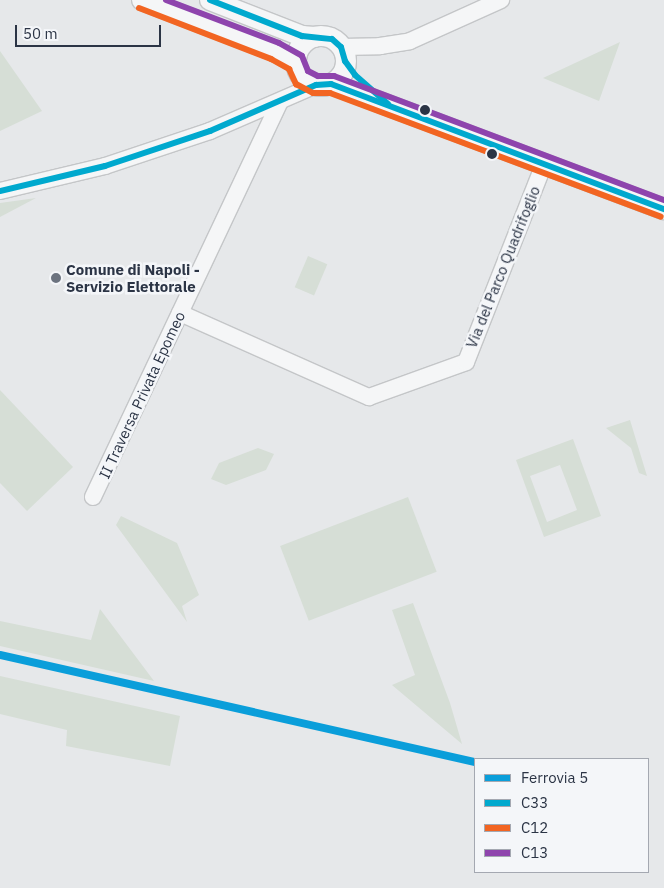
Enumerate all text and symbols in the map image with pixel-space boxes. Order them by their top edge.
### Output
scale bar [18,15,164,47]
text: 50 m [23,24,58,43]
unlabelled marker [420,105,430,115]
unlabelled marker [487,149,497,159]
street label: Via del Parco Quadrifoglio [462,183,544,351]
place label: Comune di Napoli - Servizio Elettorale [66,260,200,295]
marker: Comune di Napoli - Servizio Elettorale [50,272,62,284]
street label: II Traversa Privata Epomeo [95,309,189,481]
legend [474,758,649,873]
text: Ferrovia 5 [521,768,588,787]
text: C33 [521,793,548,812]
text: C12 [521,818,548,837]
text: C13 [521,843,548,862]

